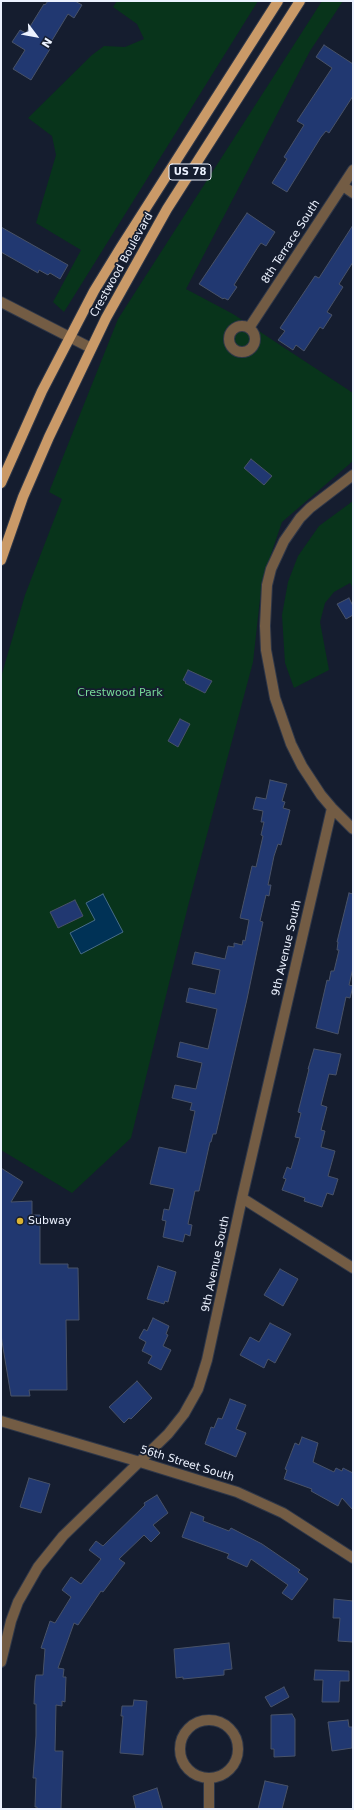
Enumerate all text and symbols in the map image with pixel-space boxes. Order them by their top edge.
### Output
north arrow [16,16,56,56]
text: N [39,35,55,50]
road number: US 78 [169,164,211,180]
street label: 8th Terrace South [259,198,323,286]
street label: Crestwood Boulevard [88,210,156,320]
park label: Crestwood Park [77,686,163,700]
street label: 9th Avenue South [270,899,304,997]
place label: Subway [28,1214,71,1228]
street label: 9th Avenue South [199,1215,233,1313]
marker: Subway [15,1216,25,1226]
street label: 56th Street South [138,1443,236,1485]

